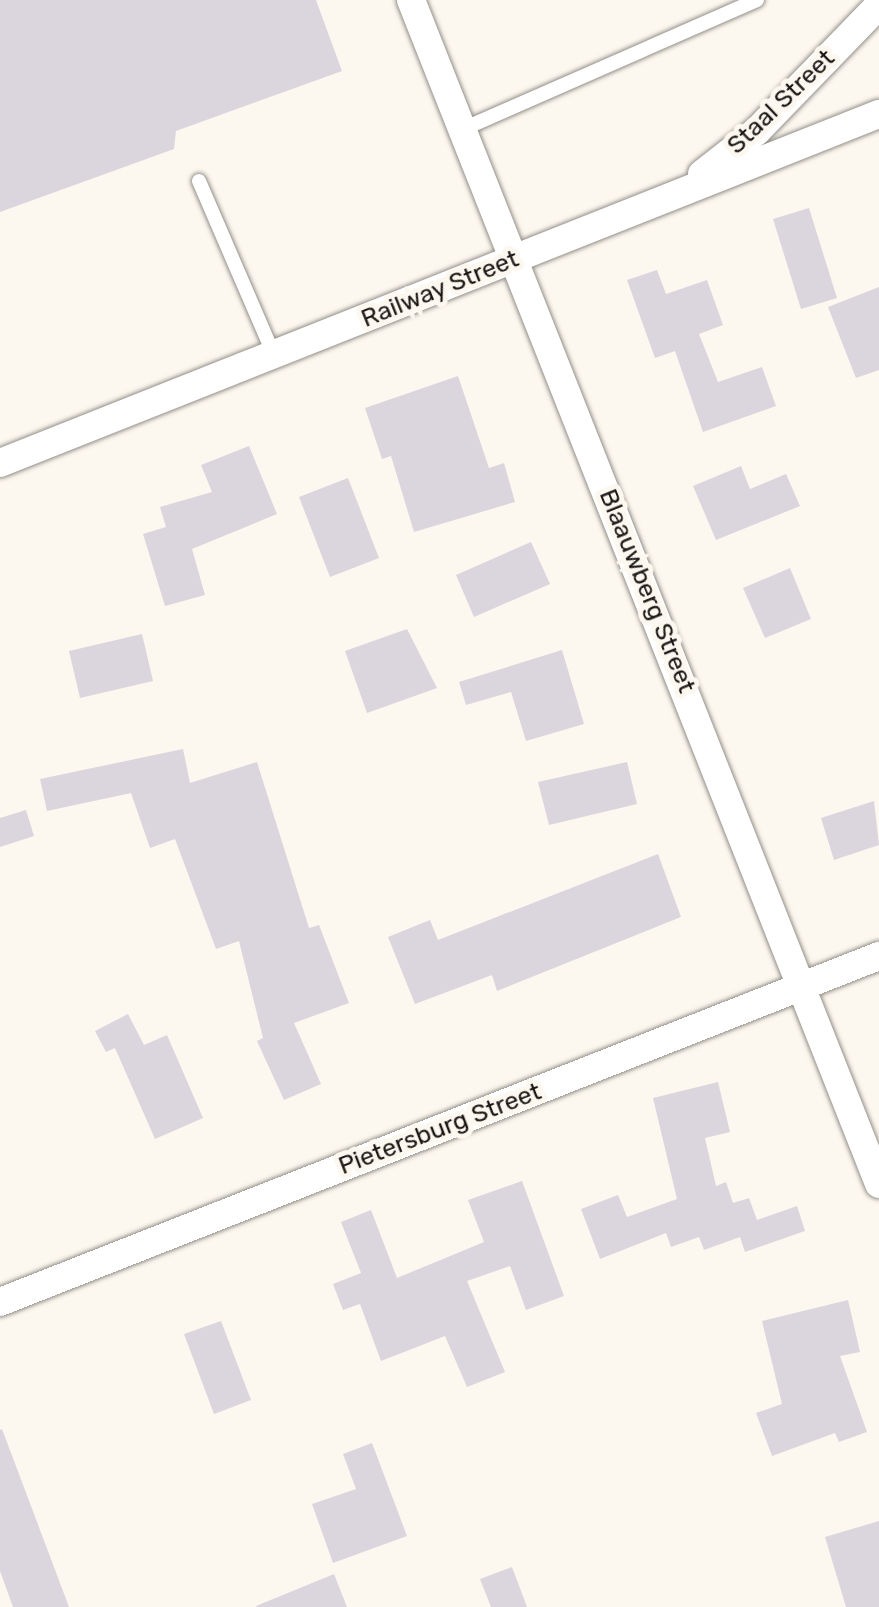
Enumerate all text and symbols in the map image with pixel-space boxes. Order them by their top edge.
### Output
street label: Staal Street [721,43,841,161]
street label: Railway Street [357,244,523,334]
street label: Blaauwberg Street [592,485,702,697]
street label: Pietersburg Street [334,1077,546,1181]

